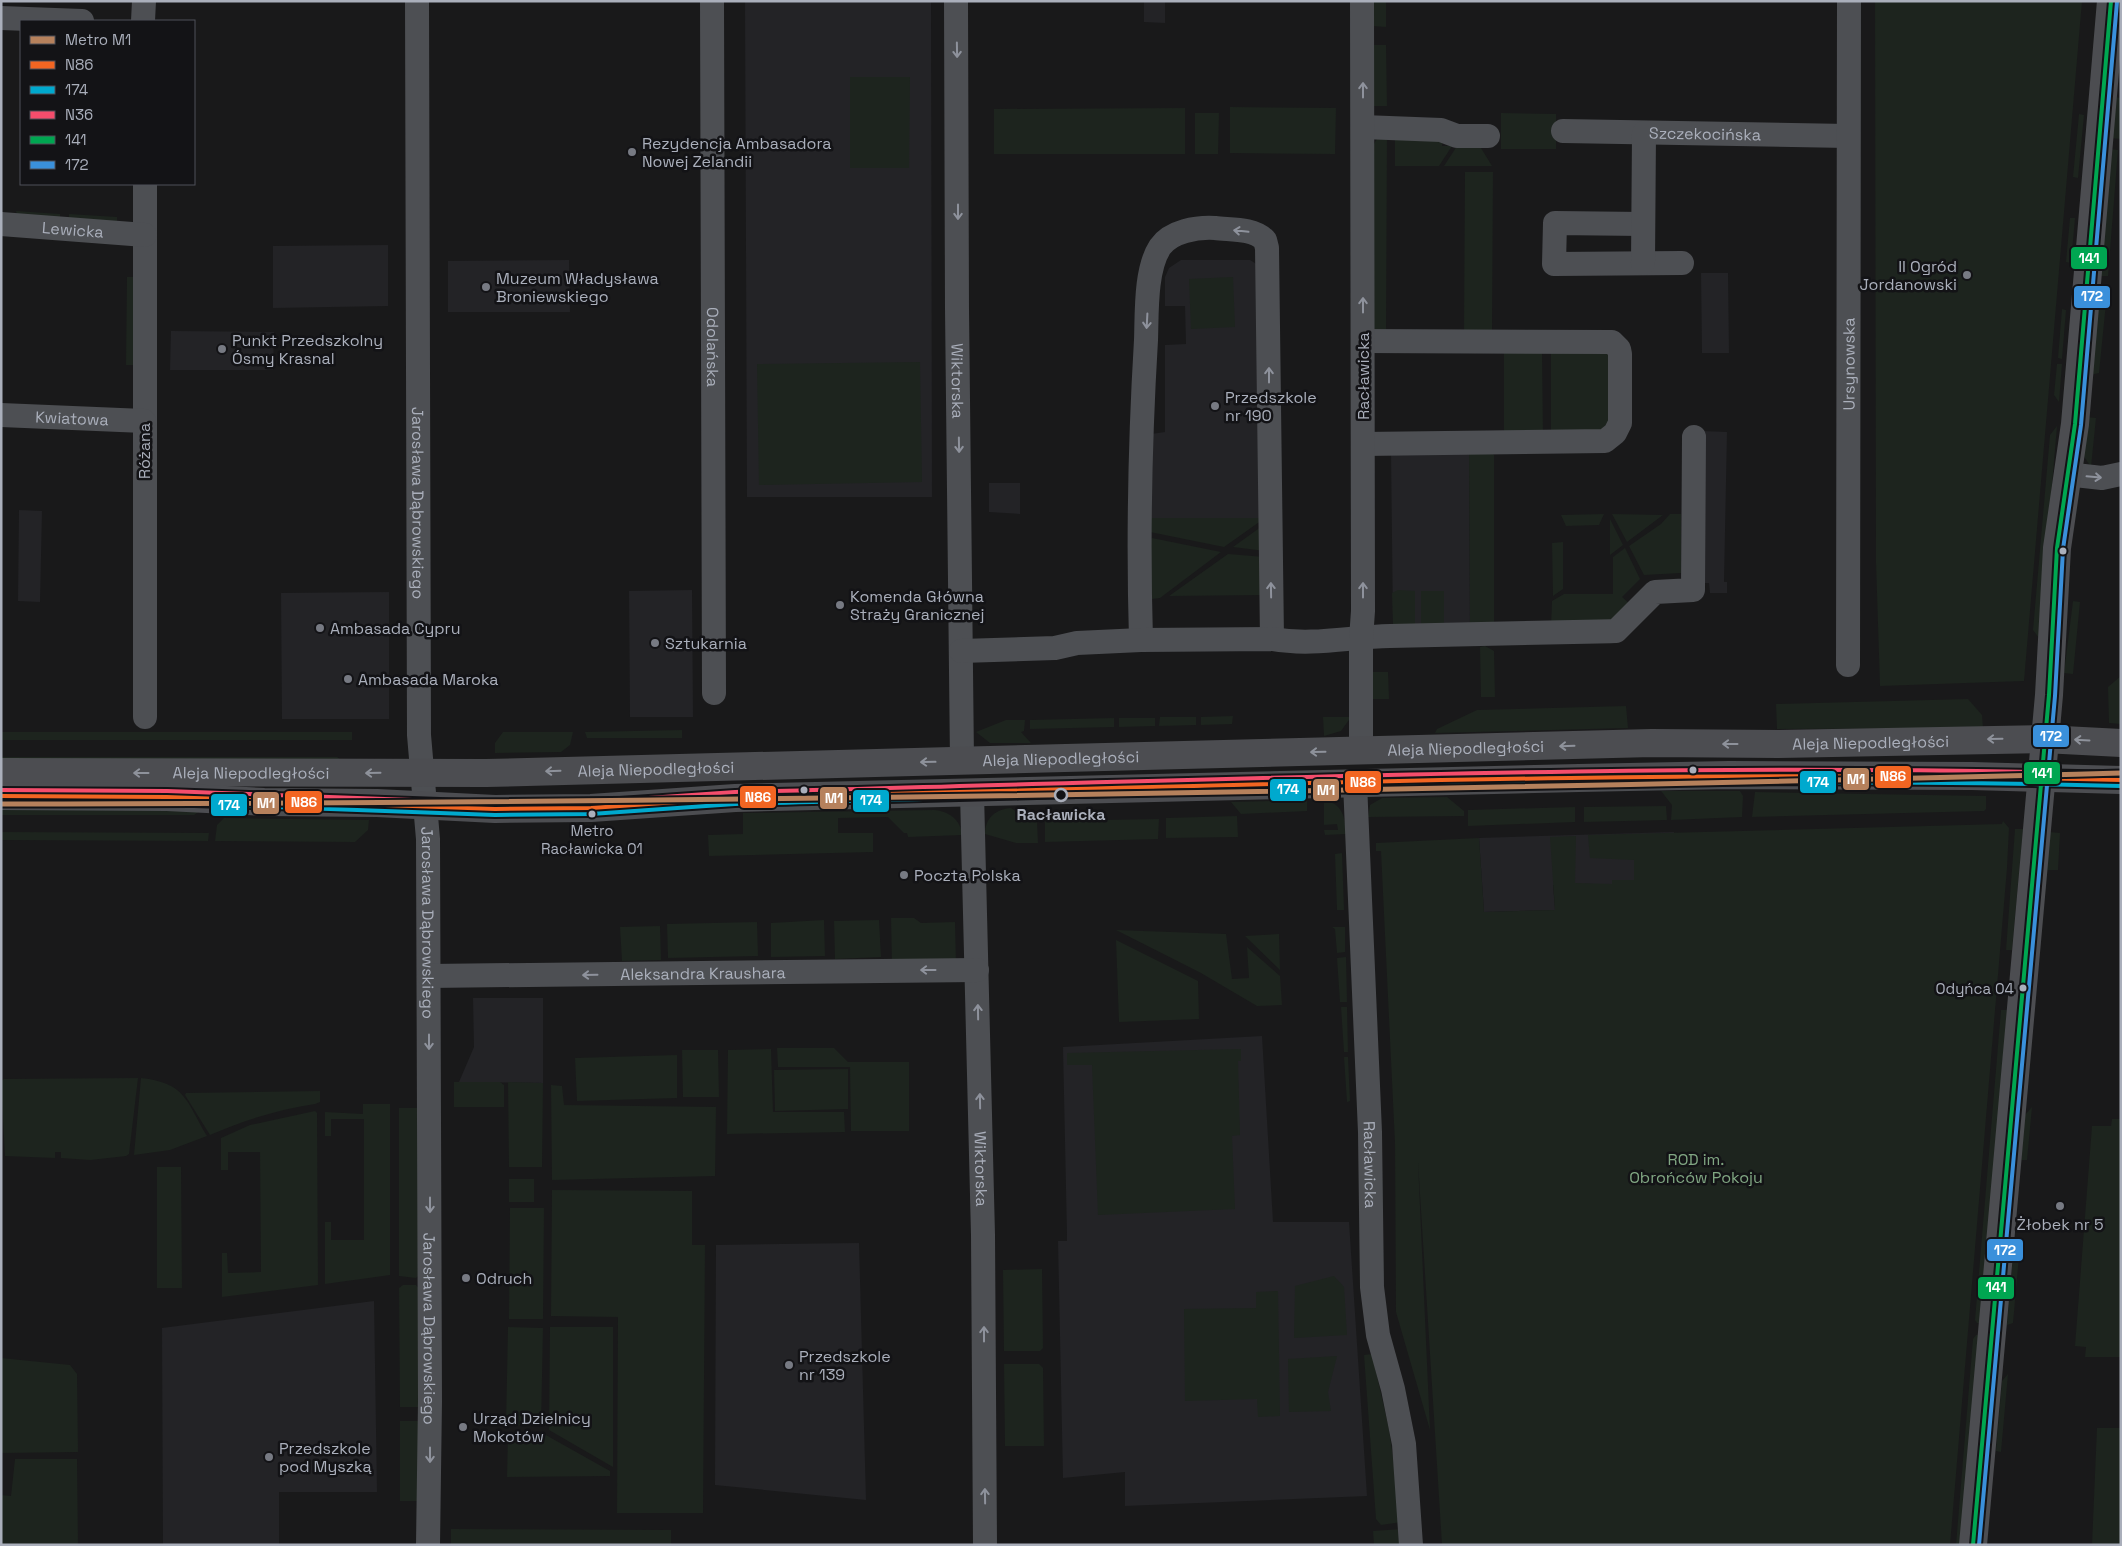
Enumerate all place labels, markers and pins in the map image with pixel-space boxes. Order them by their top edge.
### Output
place label: Rezydencja Ambasadora Nowej Zelandii [642,133,831,172]
marker: Rezydencja Ambasadora Nowej Zelandii [626,146,638,158]
place label: II Ogród Jordanowski [1860,256,1957,295]
place label: Muzeum Władysława Broniewskiego [496,268,659,307]
marker: II Ogród Jordanowski [1961,269,1973,281]
marker: Muzeum Władysława Broniewskiego [480,281,492,293]
place label: Punkt Przedszkolny Ósmy Krasnal [232,330,383,369]
marker: Punkt Przedszkolny Ósmy Krasnal [216,343,228,355]
place label: Przedszkole nr 190 [1225,387,1317,426]
marker: Przedszkole nr 190 [1209,400,1221,412]
unlabelled marker [2058,546,2068,556]
place label: Komenda Główna Straży Granicznej [850,586,984,625]
marker: Komenda Główna Straży Granicznej [834,599,846,611]
place label: Ambasada Cypru [330,618,460,639]
marker: Ambasada Cypru [314,622,326,634]
place label: Sztukarnia [665,633,747,654]
marker: Sztukarnia [649,637,661,649]
place label: Ambasada Maroka [358,669,499,690]
marker: Ambasada Maroka [342,673,354,685]
unlabelled marker [1688,765,1698,775]
unlabelled marker [799,785,809,795]
marker: Racławicka [1054,788,1068,802]
place label: Racławicka [1017,804,1105,825]
marker: Metro Racławicka 01 [587,809,597,819]
place label: Metro Racławicka 01 [541,821,643,858]
place label: Poczta Polska [914,865,1021,886]
marker: Poczta Polska [898,869,910,881]
place label: Odyńca 04 [1935,979,2014,998]
marker: Odyńca 04 [2018,983,2028,993]
marker: Żłobek nr 5 [2054,1200,2066,1212]
place label: Żłobek nr 5 [2016,1214,2104,1235]
place label: Odruch [476,1268,532,1289]
marker: Odruch [460,1272,472,1284]
place label: Przedszkole nr 139 [799,1346,891,1385]
marker: Przedszkole nr 139 [783,1359,795,1371]
place label: Urząd Dzielnicy Mokotów [473,1408,591,1447]
marker: Urząd Dzielnicy Mokotów [457,1421,469,1433]
place label: Przedszkole pod Myszką [279,1438,372,1477]
marker: Przedszkole pod Myszką [263,1451,275,1463]

